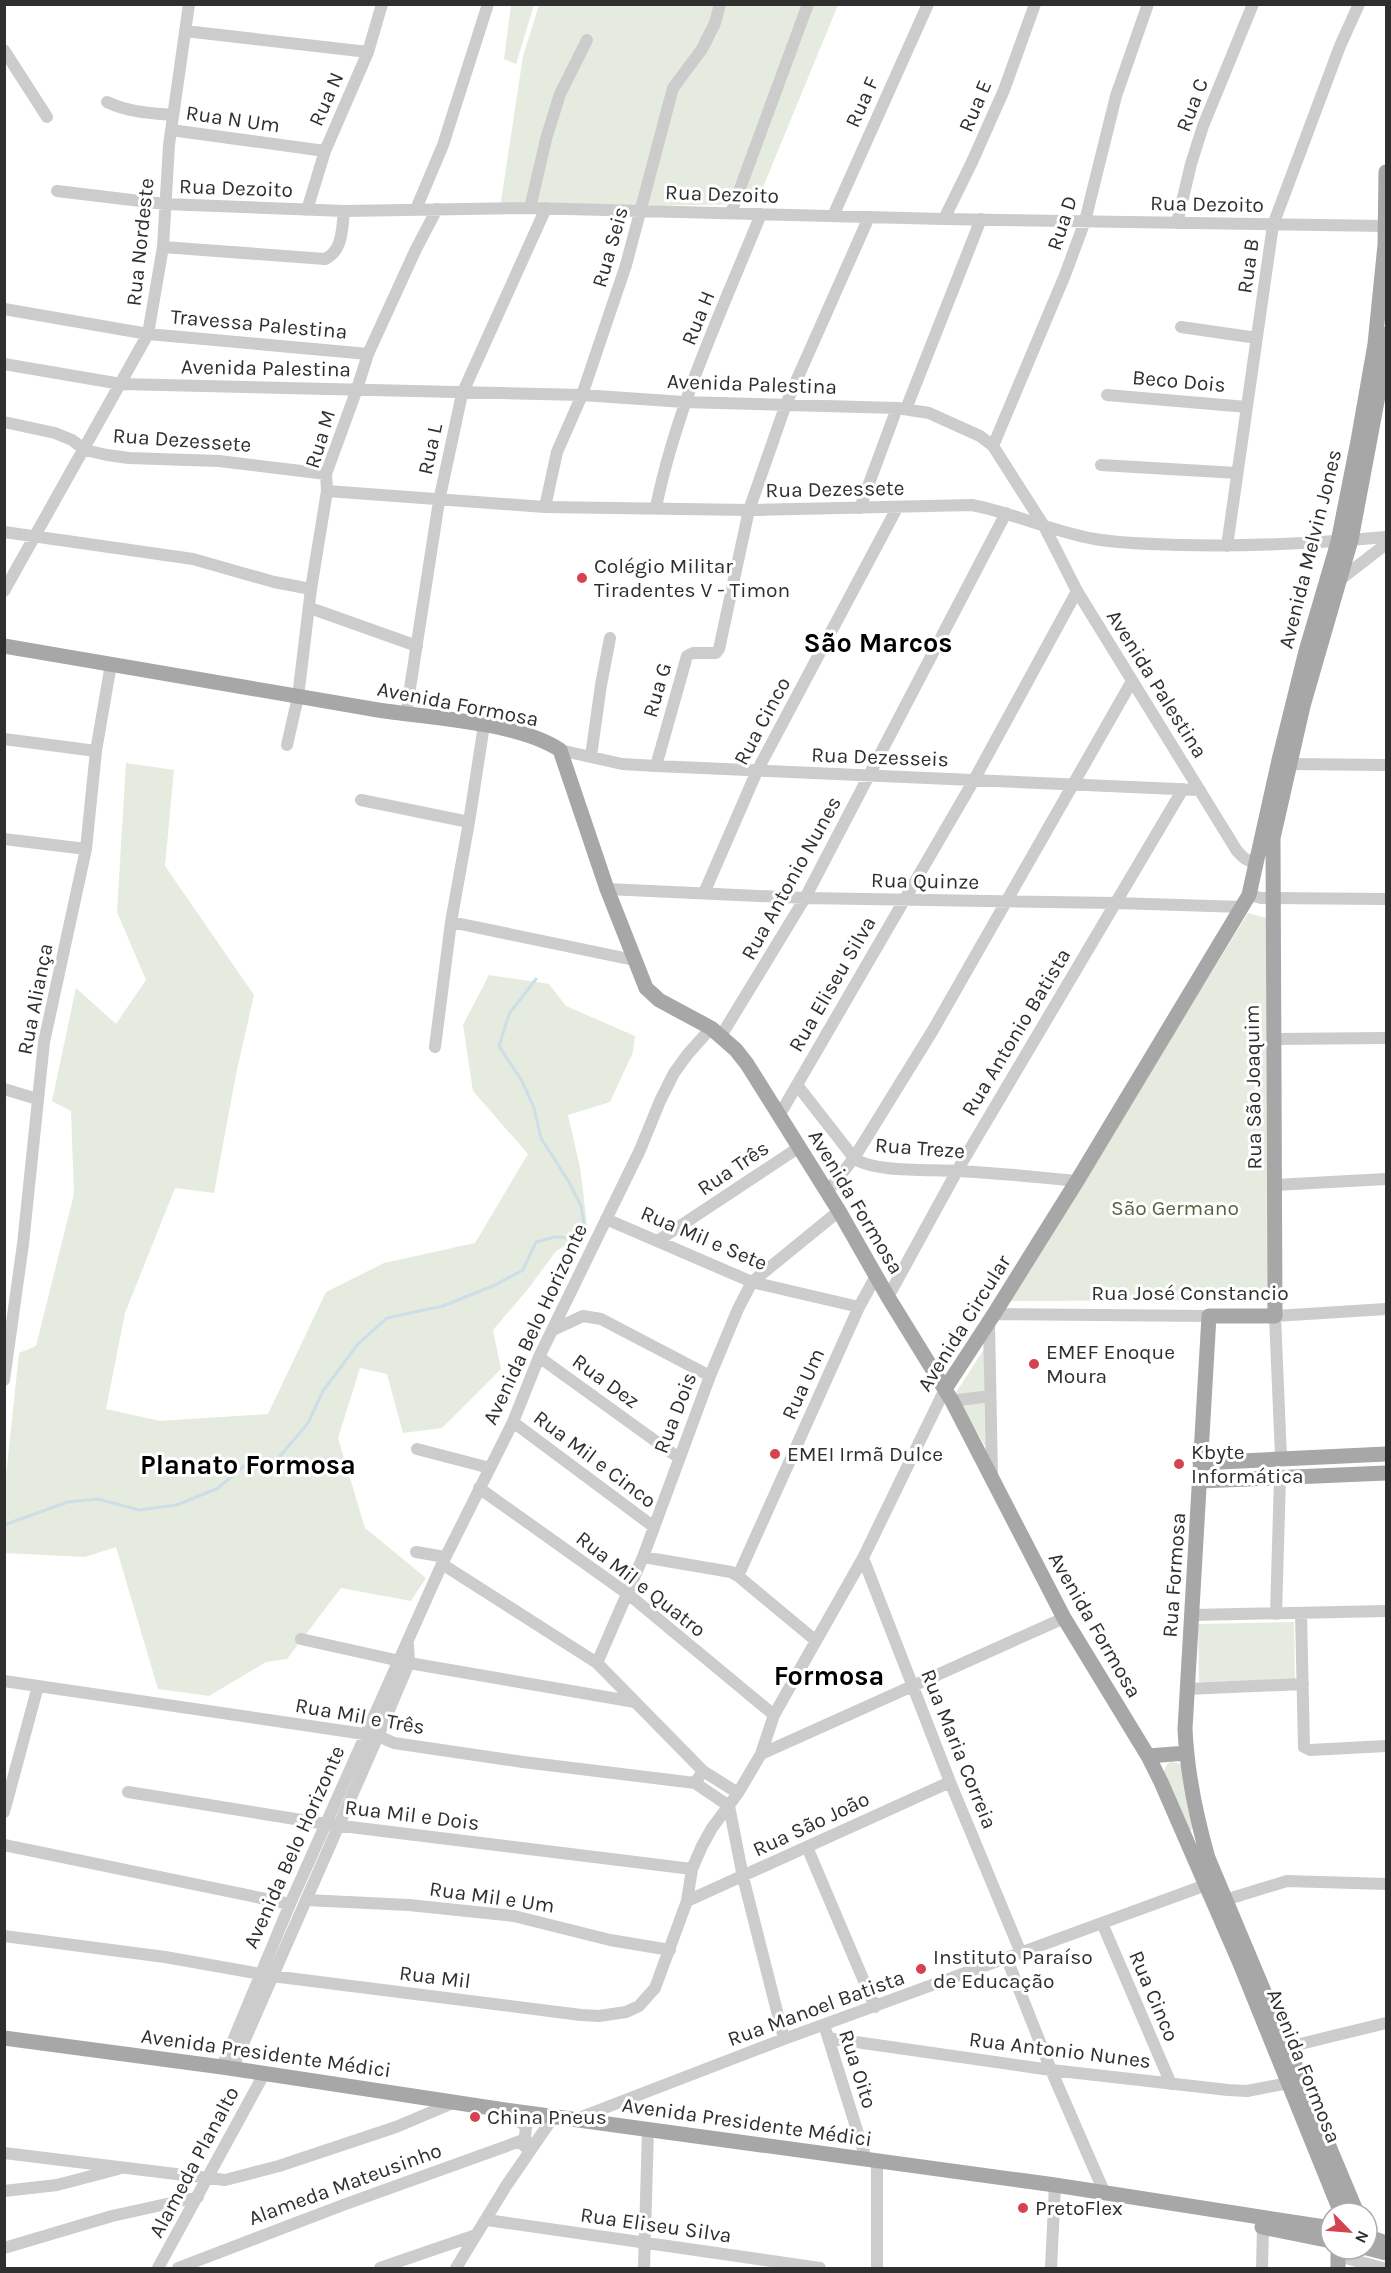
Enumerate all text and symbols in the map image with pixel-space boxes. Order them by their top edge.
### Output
street label: Rua N [304,68,348,130]
street label: Rua F [840,73,884,131]
street label: Rua C [1171,75,1213,135]
street label: Rua E [953,76,997,136]
street label: Rua N Um [184,101,282,137]
street label: Rua Dezoito [179,174,293,202]
street label: Rua Nordeste [121,177,159,307]
street label: Rua Dezoito [665,180,779,208]
street label: Rua Dezoito [1150,191,1264,217]
street label: Rua D [1042,193,1082,253]
street label: Rua Seis [587,204,633,290]
street label: Rua B [1232,237,1264,295]
street label: Rua H [676,287,720,349]
street label: Travessa Palestina [170,304,348,344]
street label: Avenida Palestina [181,355,351,381]
street label: Beco Dois [1131,365,1227,397]
street label: Avenida Palestina [667,369,837,399]
street label: Rua M [300,407,340,471]
street label: Rua L [413,421,447,477]
street label: Rua Dezessete [112,423,252,457]
street label: Avenida Melvin Jones [1274,447,1346,651]
street label: Rua Dezessete [765,476,905,502]
place label: Colégio Militar Tiradentes V - Timon [594,554,790,602]
marker: Colégio Militar Tiradentes V - Timon [575,571,589,585]
street label: Avenida Palestina [1102,605,1212,763]
district label: São Marcos [804,627,952,659]
street label: Rua G [638,660,676,720]
street label: Rua Cinco [729,673,795,769]
street label: Avenida Formosa [375,677,541,731]
street label: Rua Dezesseis [811,743,949,771]
street label: Rua Antonio Nunes [736,792,846,964]
street label: Rua Quinze [871,868,979,894]
street label: Rua Eliseu Silva [783,912,881,1056]
street label: Rua Aliança [12,941,58,1057]
street label: Rua Antonio Batista [957,944,1075,1120]
street label: Rua São Joaquim [1240,1004,1266,1170]
street label: Avenida Formosa [803,1126,909,1278]
street label: Rua Treze [874,1133,966,1163]
street label: Rua Três [693,1136,773,1200]
park label: São Germano [1111,1196,1239,1220]
street label: Rua Mil e Sete [637,1201,771,1275]
street label: Avenida Belo Horizonte [478,1220,592,1428]
street label: Avenida Circular [912,1250,1016,1396]
street label: Rua José Constancio [1091,1281,1289,1305]
place label: EMEF Enoque Moura [1046,1340,1175,1388]
street label: Rua Um [777,1345,829,1423]
street label: Rua Dez [568,1349,644,1413]
marker: EMEF Enoque Moura [1027,1357,1041,1371]
street label: Rua Dois [649,1369,701,1457]
street label: Rua Mil e Cinco [529,1405,661,1513]
place label: Kbyte Informática [1191,1440,1304,1488]
place label: EMEI Irmã Dulce [787,1442,943,1466]
marker: EMEI Irmã Dulce [768,1447,782,1461]
district label: Planato Formosa [140,1449,356,1481]
marker: Kbyte Informática [1172,1457,1186,1471]
street label: Rua Formosa [1158,1512,1190,1638]
street label: Rua Mil e Quatro [571,1526,711,1642]
street label: Avenida Formosa [1044,1548,1146,1702]
district label: Formosa [774,1660,884,1692]
street label: Rua Maria Correia [916,1666,1002,1832]
street label: Rua Mil e Três [293,1693,427,1739]
street label: Avenida Belo Horizonte [238,1742,350,1952]
street label: Rua São João [749,1787,873,1861]
street label: Rua Mil e Dois [343,1795,481,1835]
street label: Rua Mil e Um [428,1876,556,1918]
place label: Instituto Paraíso de Educação [933,1945,1093,1993]
street label: Rua Cinco [1124,1947,1184,2045]
street label: Rua Mil [398,1961,472,1993]
marker: Instituto Paraíso de Educação [914,1962,928,1976]
street label: Rua Manoel Batista [724,1965,908,2051]
street label: Avenida Formosa [1262,1985,1346,2147]
street label: Avenida Presidente Médici [140,2024,392,2082]
street label: Rua Oito [834,2027,882,2111]
street label: Rua Antonio Nunes [968,2027,1152,2073]
street label: Alameda Planalto [144,2082,244,2242]
street label: Avenida Presidente Médici [621,2093,873,2151]
place label: China Pneus [487,2105,607,2129]
marker: China Pneus [468,2110,482,2124]
street label: Alameda Mateusinho [245,2138,445,2230]
place label: PretoFlex [1035,2196,1123,2220]
marker: PretoFlex [1016,2201,1030,2215]
north arrow [1319,2201,1379,2261]
street label: Rua Eliseu Silva [579,2203,733,2247]
text: N [1351,2228,1373,2246]

